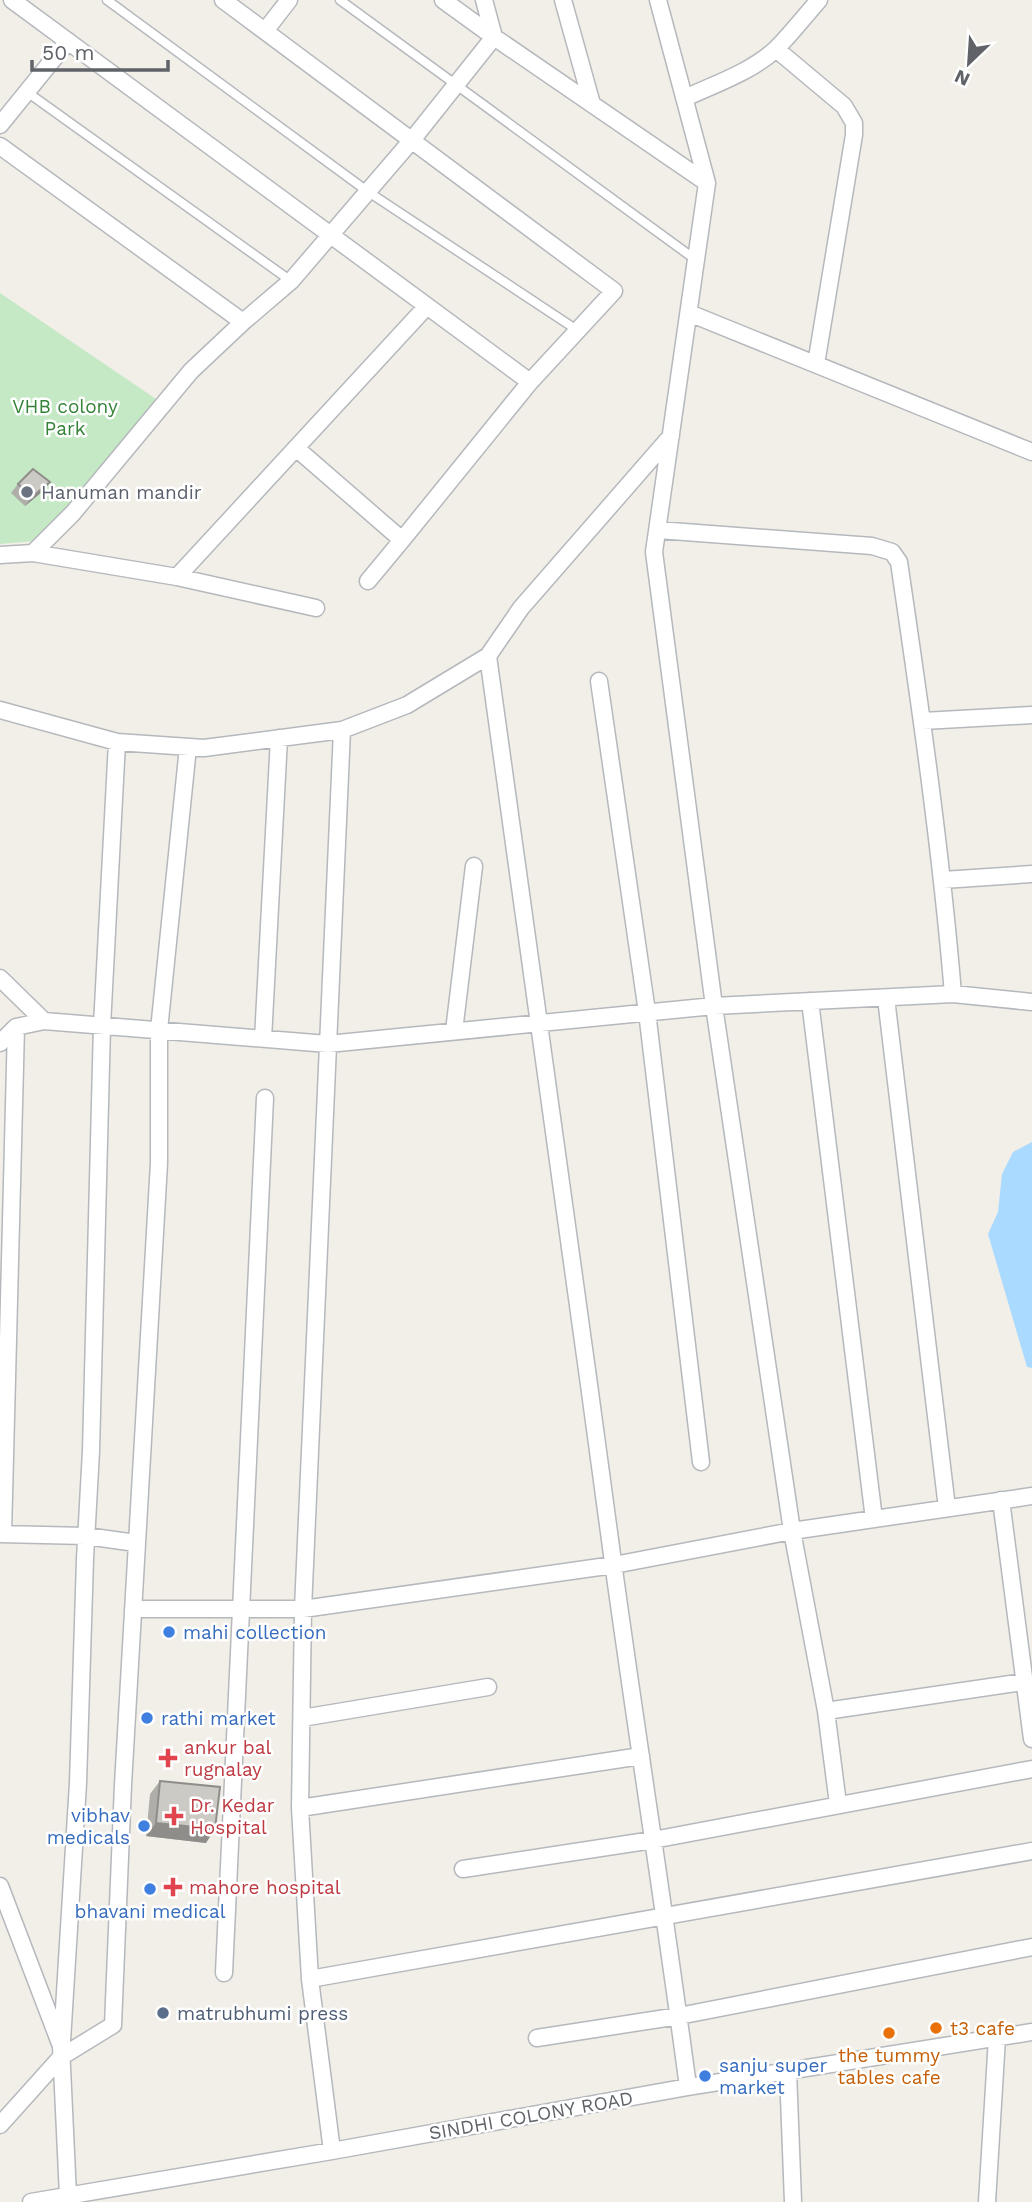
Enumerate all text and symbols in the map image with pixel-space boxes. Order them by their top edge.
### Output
scale bar [32,28,168,72]
north arrow [934,28,1004,98]
text: 50 m [42,40,94,65]
text: N [951,65,973,91]
park label: VHB colony Park [12,395,118,440]
place label: Hanuman mandir [41,481,202,504]
marker: Hanuman mandir [19,484,35,500]
place label: mahi collection [183,1621,327,1644]
marker: mahi collection [161,1624,177,1640]
place label: rathi market [161,1707,276,1730]
marker: rathi market [139,1710,155,1726]
place label: ankur bal rugnalay [184,1736,271,1781]
marker: ankur bal rugnalay [158,1748,178,1768]
place label: Dr. Kedar Hospital [190,1794,275,1839]
place label: vibhav medicals [47,1804,130,1849]
marker: Dr. Kedar Hospital [164,1806,184,1826]
marker: vibhav medicals [136,1818,152,1834]
place label: mahore hospital [189,1876,341,1899]
marker: mahore hospital [163,1877,183,1897]
marker: bhavani medical [142,1881,158,1897]
place label: bhavani medical [74,1900,226,1923]
place label: matrubhumi press [177,2002,348,2025]
marker: matrubhumi press [155,2005,171,2021]
place label: t3 cafe [950,2017,1015,2040]
marker: t3 cafe [928,2020,944,2036]
marker: the tummy tables cafe [881,2025,897,2041]
place label: the tummy tables cafe [837,2044,941,2089]
place label: sanju super market [719,2054,827,2099]
marker: sanju super market [697,2068,713,2084]
street label: SINDHI COLONY ROAD [427,2086,635,2145]

